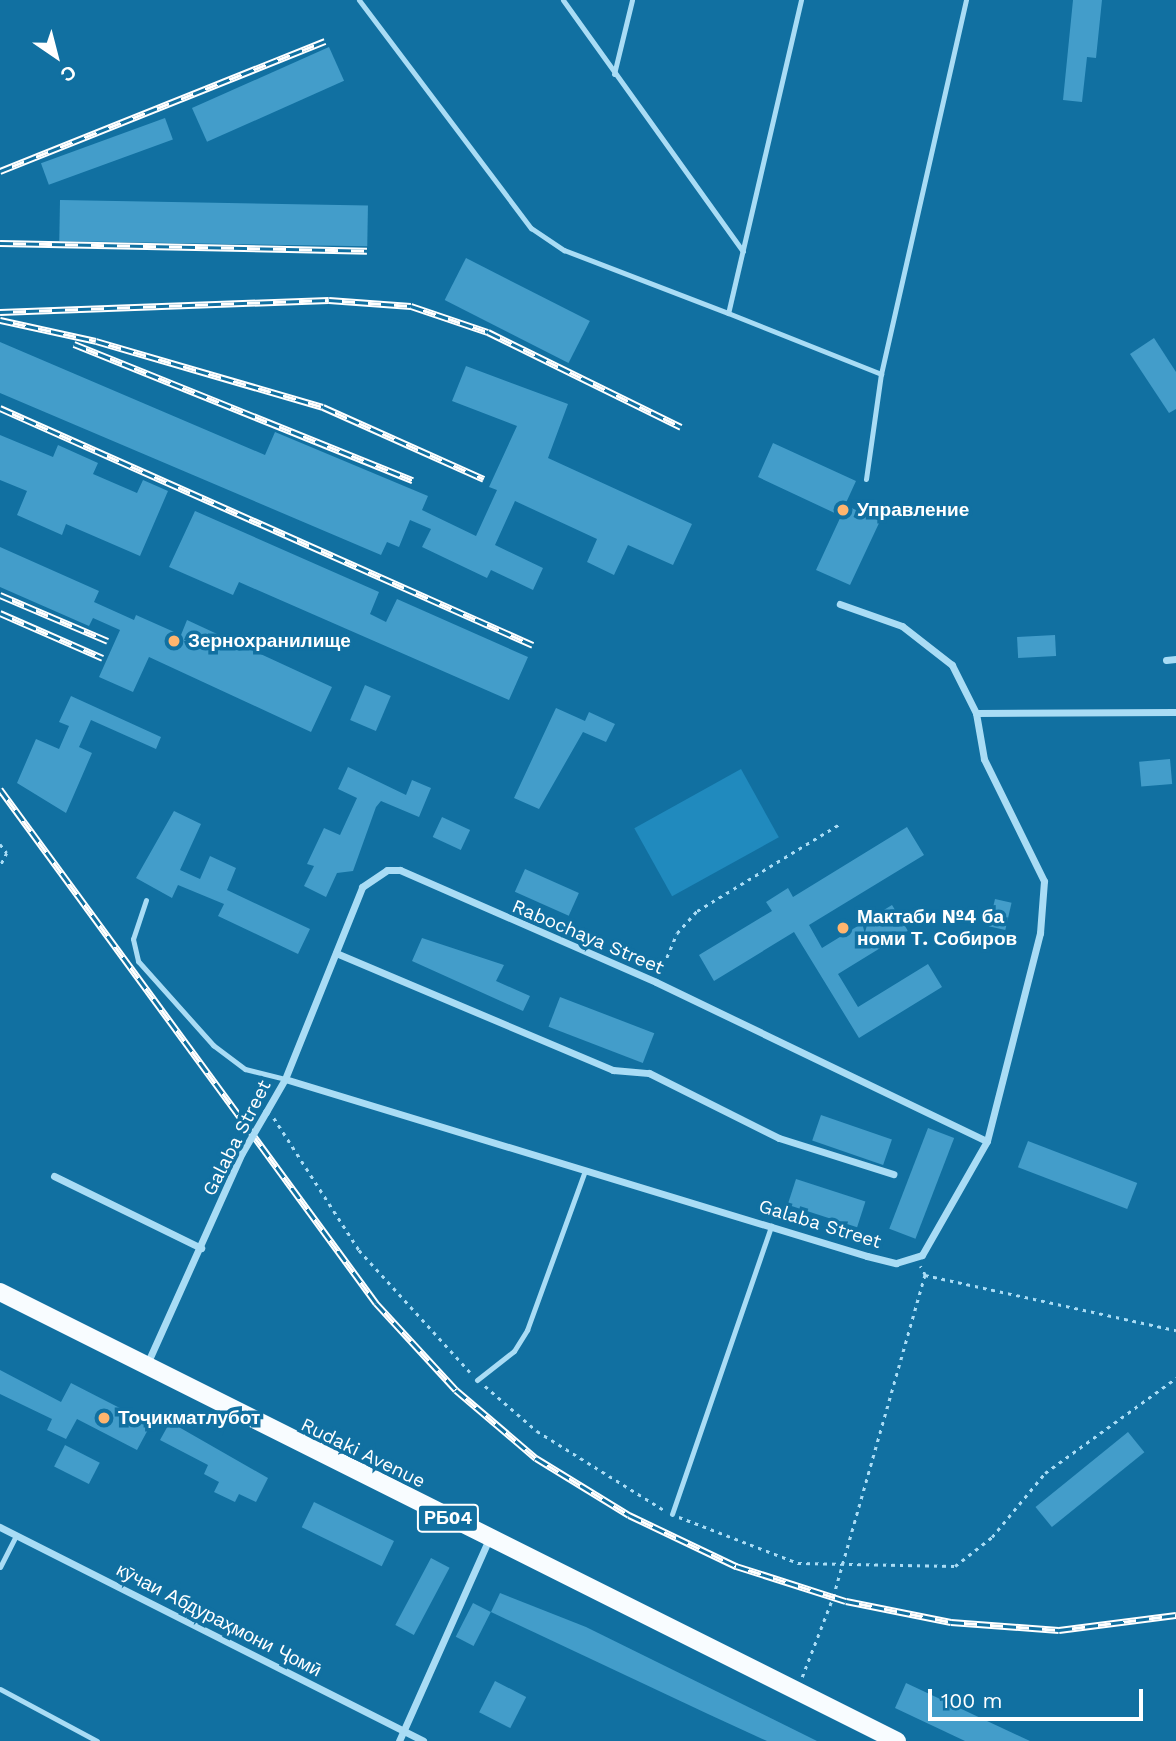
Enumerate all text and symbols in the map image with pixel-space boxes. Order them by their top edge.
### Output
north arrow [21,21,91,91]
text: С [56,60,81,87]
place label: Управление [857,499,969,521]
marker: Управление [835,502,851,518]
place label: Зернохранилище [188,630,351,652]
marker: Зернохранилище [166,633,182,649]
street label: Rabochaya Street [508,895,668,979]
place label: Мактаби №4 ба номи Т. Собиров [857,906,1017,950]
marker: Мактаби №4 ба номи Т. Собиров [835,920,851,936]
street label: Galaba Street [198,1076,276,1200]
street label: Galaba Street [756,1194,884,1254]
place label: Тоҷикматлубот [118,1407,260,1429]
marker: Тоҷикматлубот [96,1410,112,1426]
street label: Rudaki Avenue [297,1413,429,1493]
road number: РБ04 [416,1504,480,1532]
street label: кӯчаи Абдураҳмони Ҷомӣ [113,1558,325,1682]
scale bar [931,1674,1146,1718]
text: 100 m [941,1688,1003,1713]

